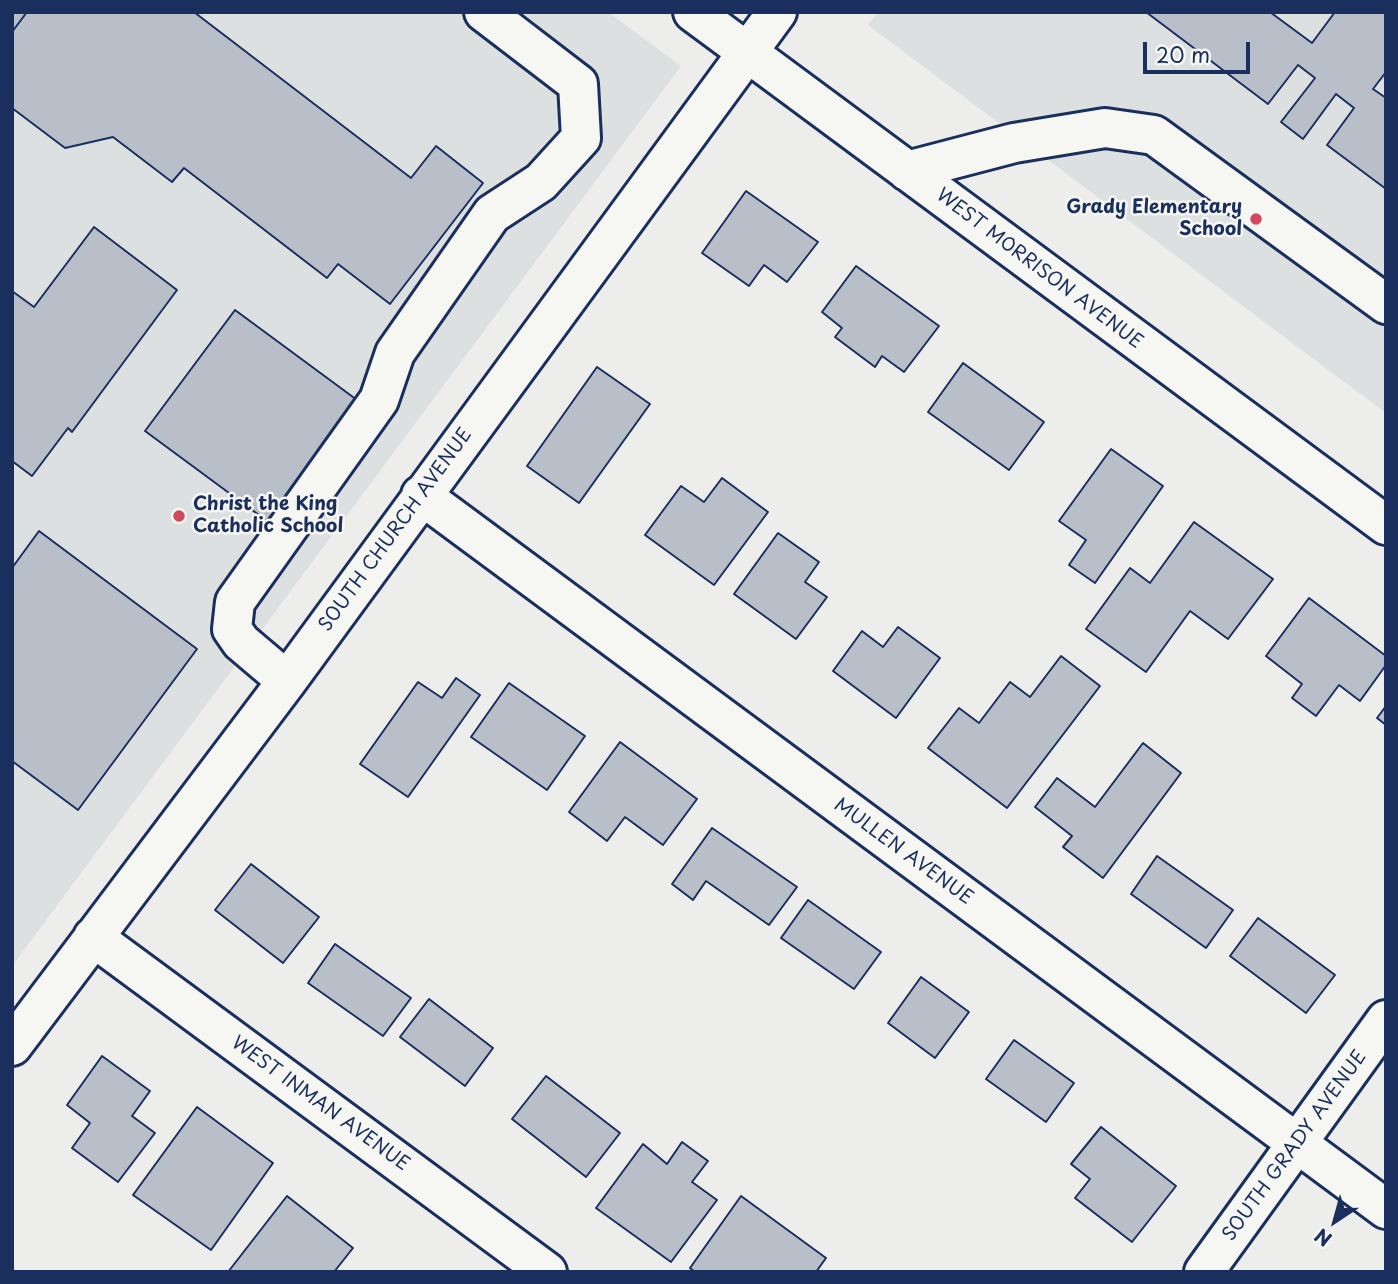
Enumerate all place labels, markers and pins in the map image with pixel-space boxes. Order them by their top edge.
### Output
place label: Grady Elementary School [1066,197,1242,241]
marker: Grady Elementary School [1248,211,1264,227]
place label: Christ the King Catholic School [193,494,343,538]
marker: Christ the King Catholic School [171,508,187,524]

